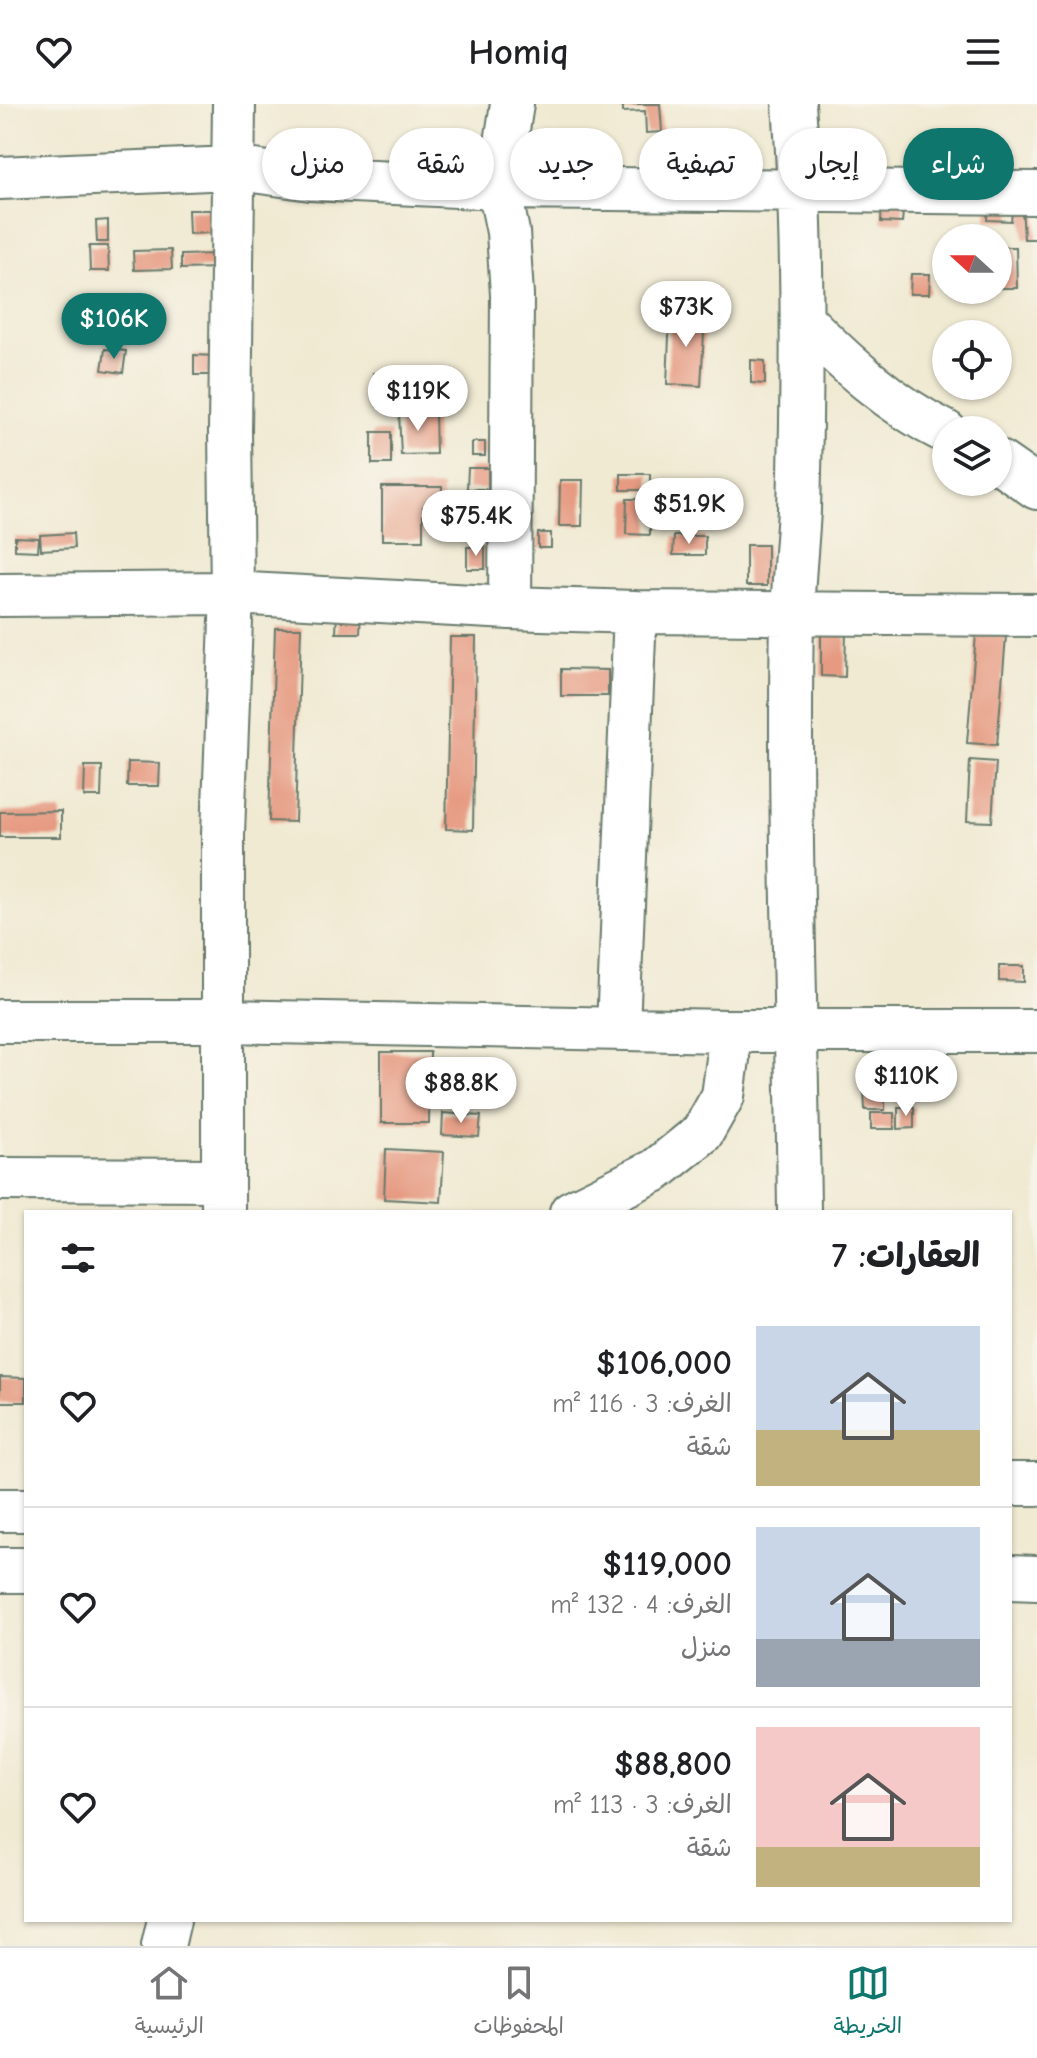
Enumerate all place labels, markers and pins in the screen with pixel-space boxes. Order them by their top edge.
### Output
pin: $73K [639,281,733,349]
pin: $106K [58,293,170,361]
pin: $119K [362,365,474,433]
pin: $51.9K [624,478,754,546]
pin: $75.4K [411,490,541,558]
pin: $110K [850,1050,962,1118]
pin: $88.8K [396,1057,526,1125]

